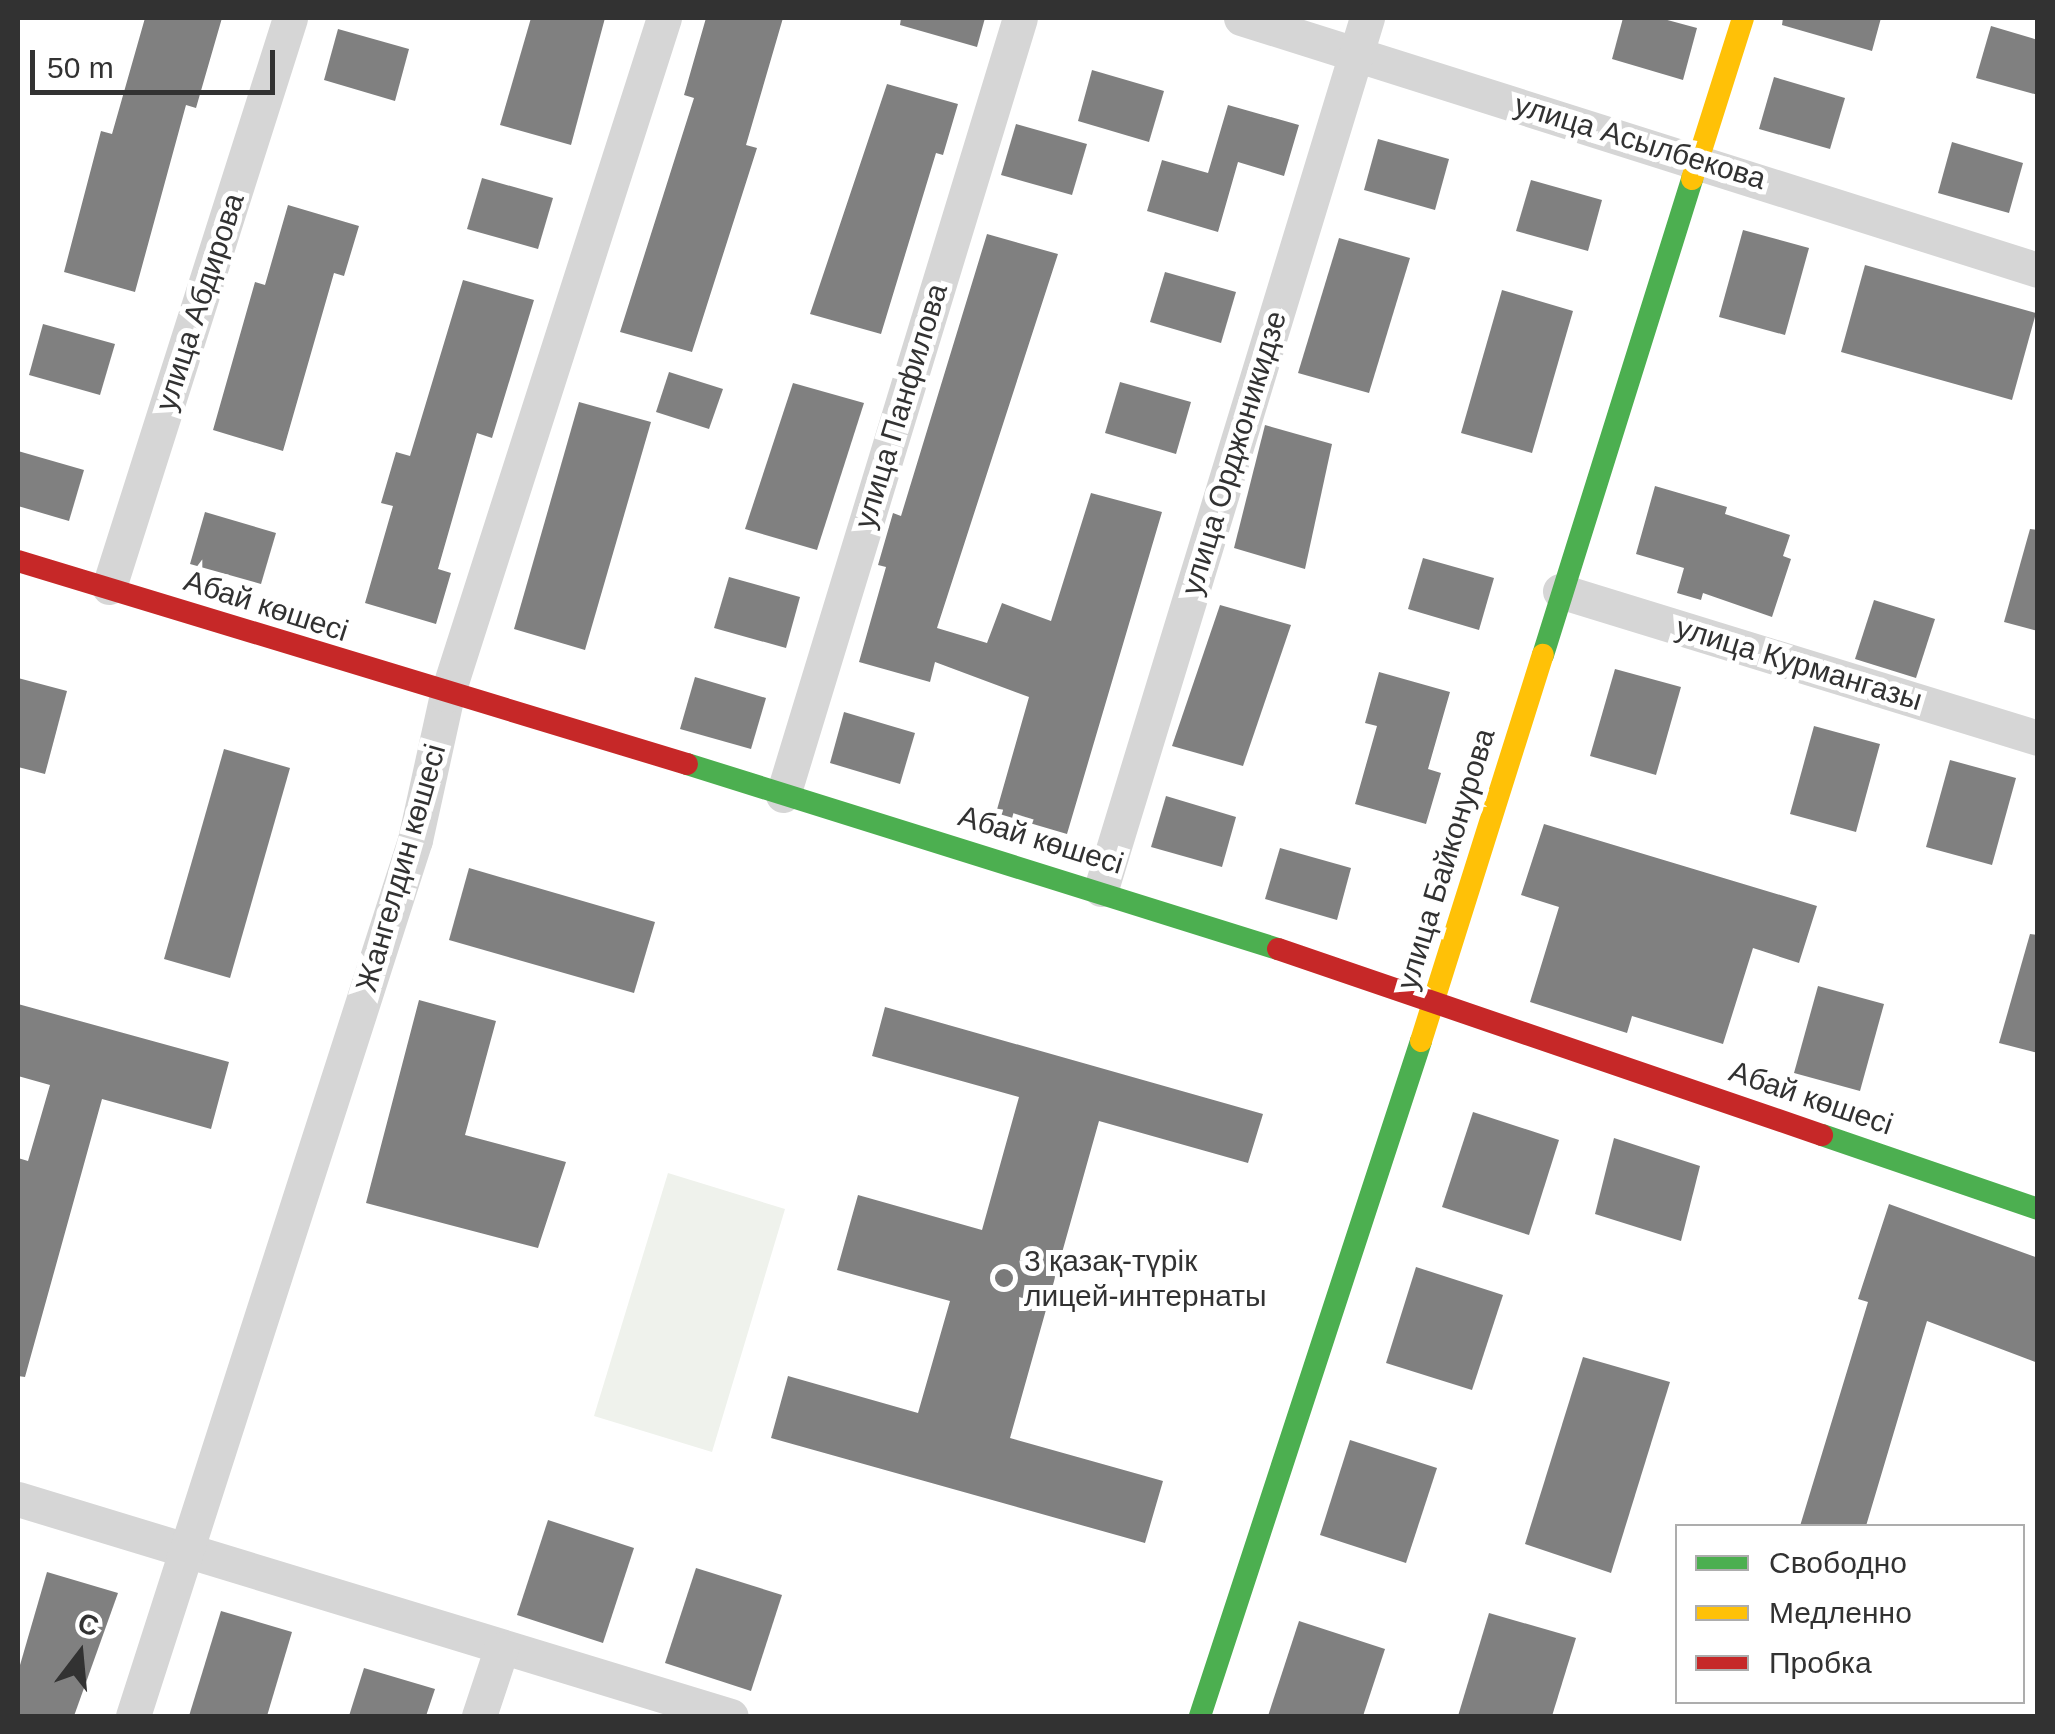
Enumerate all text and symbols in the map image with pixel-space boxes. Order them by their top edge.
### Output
scale bar [35,30,280,92]
text: 50 m [47,51,114,84]
street label: улица Асылбекова [1510,87,1770,197]
street label: улица Абдирова [148,189,252,415]
street label: улица Панфилова [847,279,955,533]
street label: улица Орджоникидзе [1174,307,1294,599]
street label: Абай көшесі [179,563,353,649]
street label: улица Курмангазы [1672,609,1926,719]
street label: улица Байконурова [1389,724,1503,994]
street label: Жангелдин көшесі [348,740,454,996]
street label: Абай көшесі [954,798,1128,882]
street label: Абай көшесі [1725,1053,1897,1143]
place label: 3 қазақ-түрік лицей-интернаты [1024,1243,1267,1314]
marker: 3 қазақ-түрік лицей-интернаты [993,1267,1015,1289]
legend [1675,1524,2025,1704]
text: Свободно [1769,1546,1907,1579]
text: Медленно [1769,1596,1912,1629]
north arrow [30,1604,130,1704]
text: С [74,1607,102,1642]
text: Пробка [1769,1646,1872,1679]

